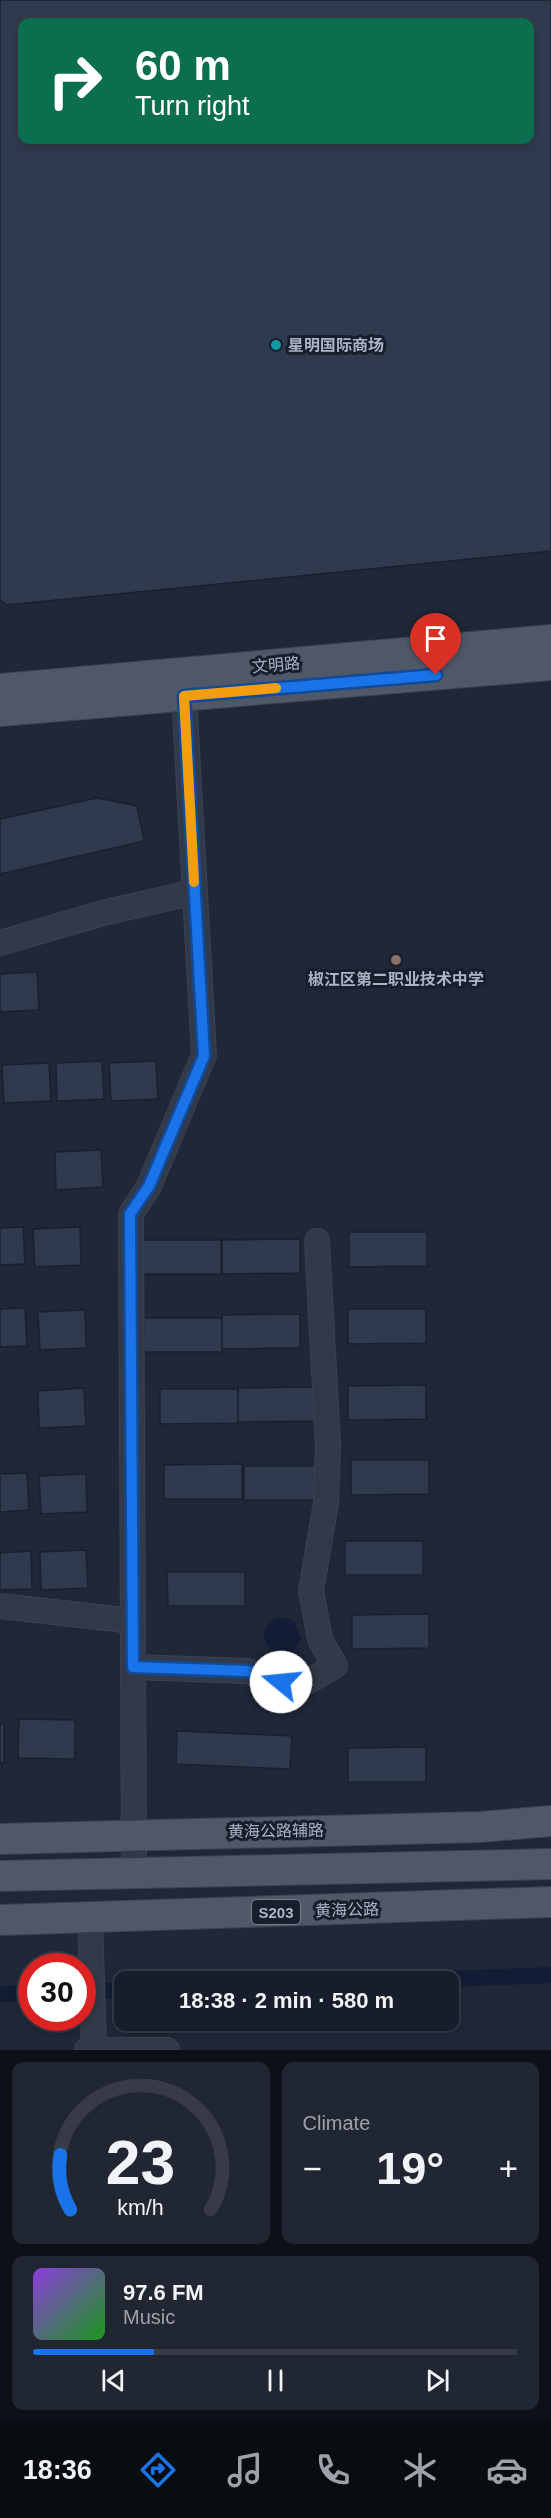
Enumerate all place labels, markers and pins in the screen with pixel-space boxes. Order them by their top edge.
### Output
place label: 星明国际商场 [288,337,384,354]
marker: 星明国际商场 [269,338,283,352]
pin [410,613,461,675]
marker: 椒江区第二职业技术中学 [389,953,403,967]
place label: 椒江区第二职业技术中学 [308,971,484,988]

